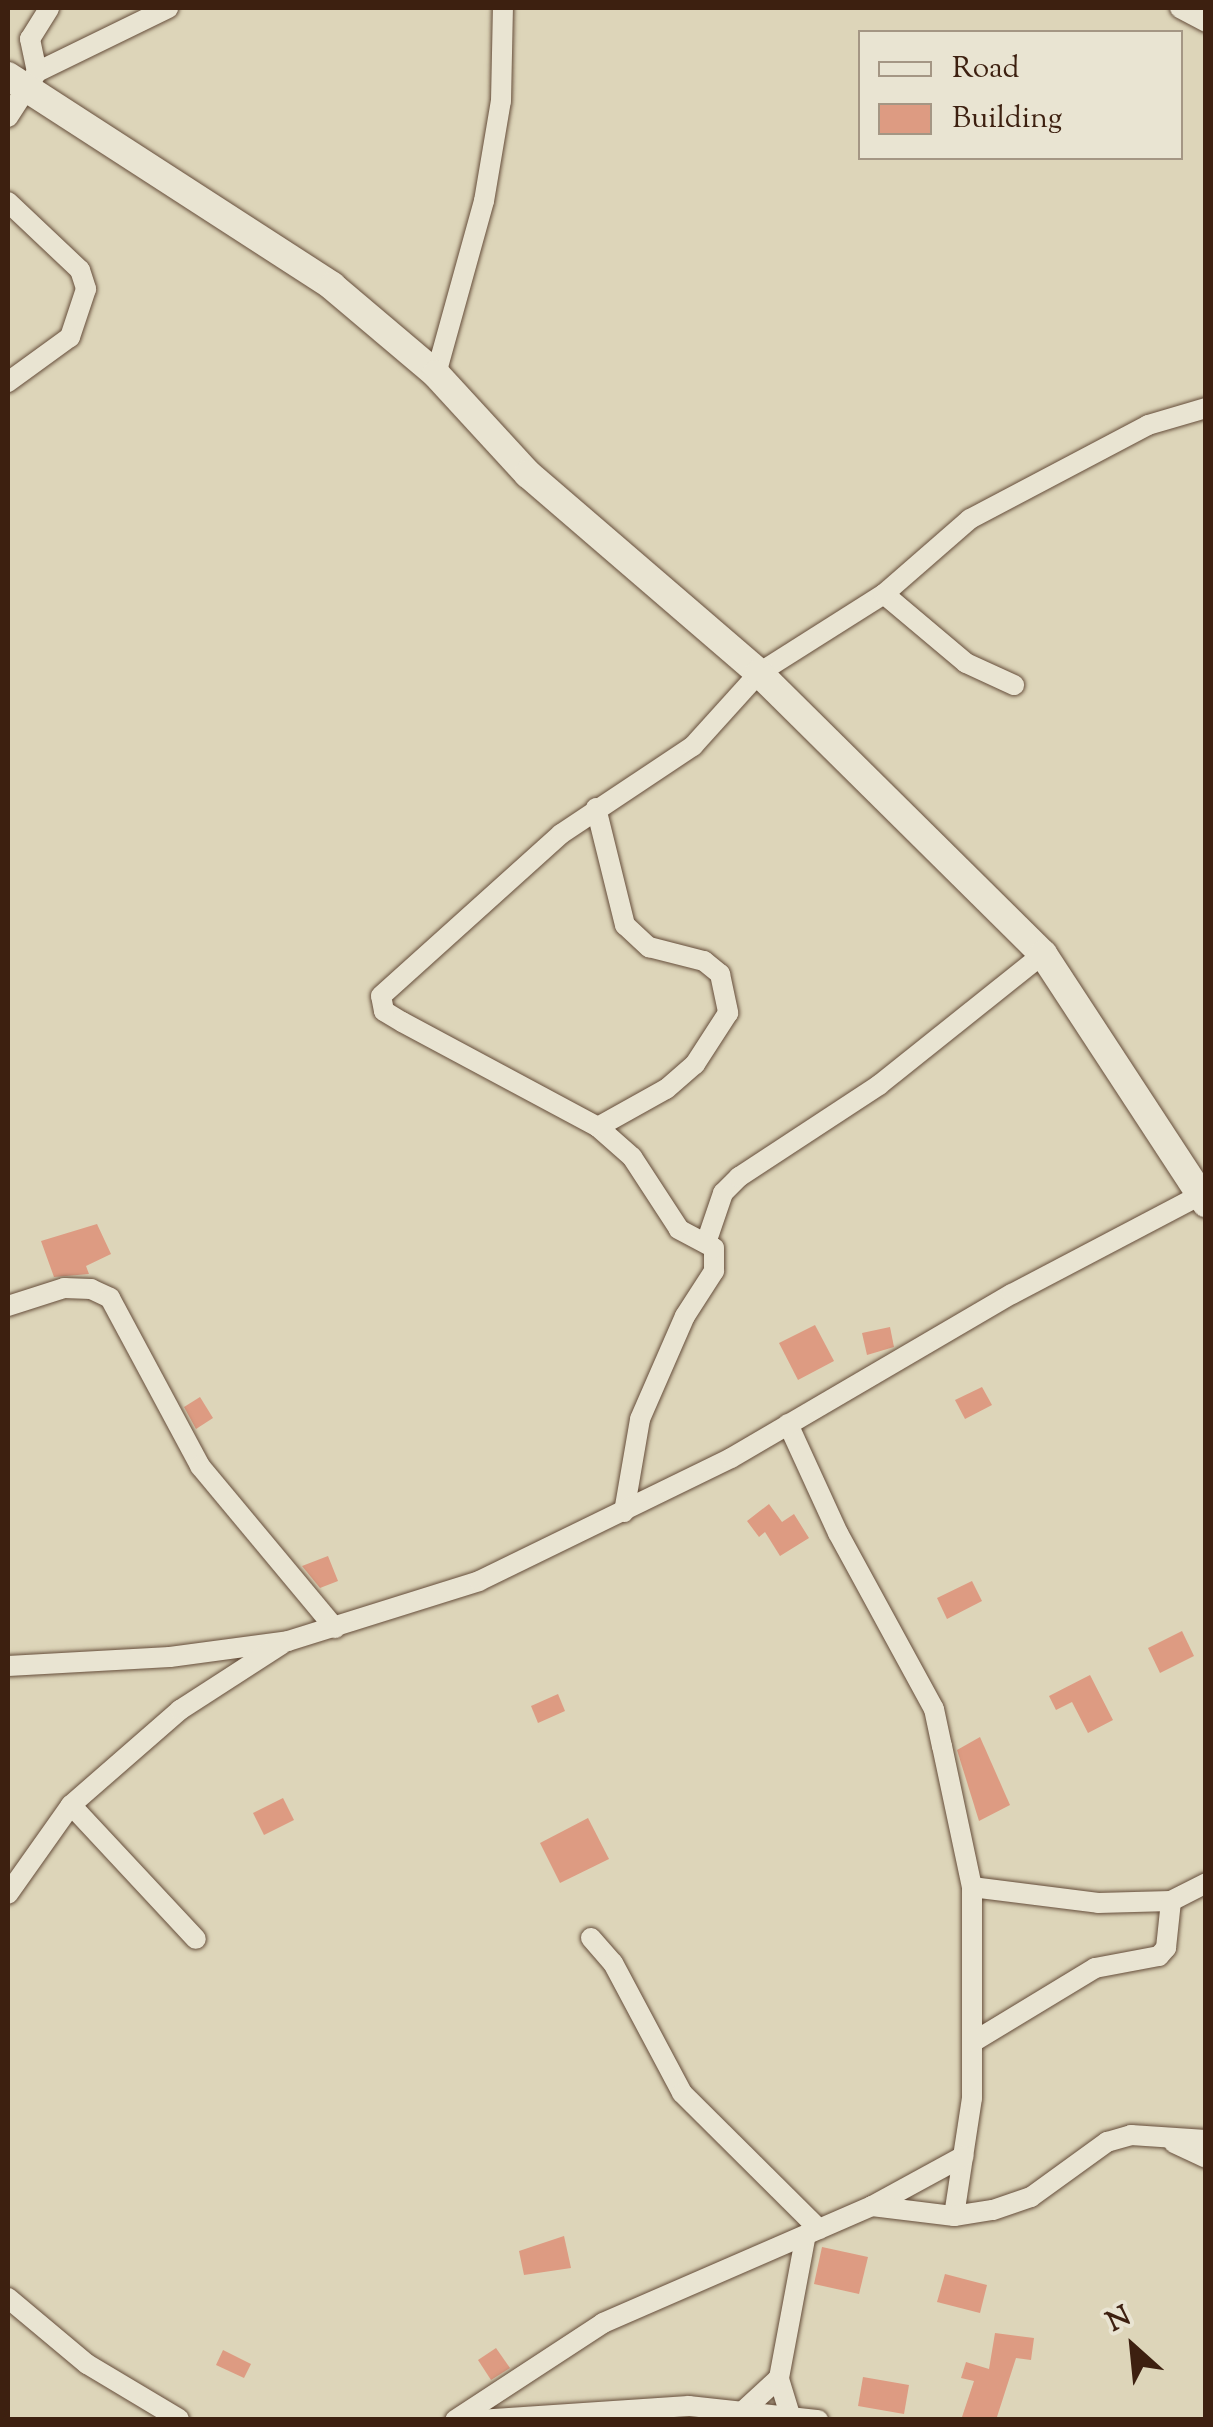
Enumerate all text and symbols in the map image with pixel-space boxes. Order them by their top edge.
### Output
legend [858,30,1183,160]
text: Road [952,48,1019,91]
text: Building [952,98,1062,141]
north arrow [1083,2297,1183,2397]
text: N [1100,2297,1138,2343]

